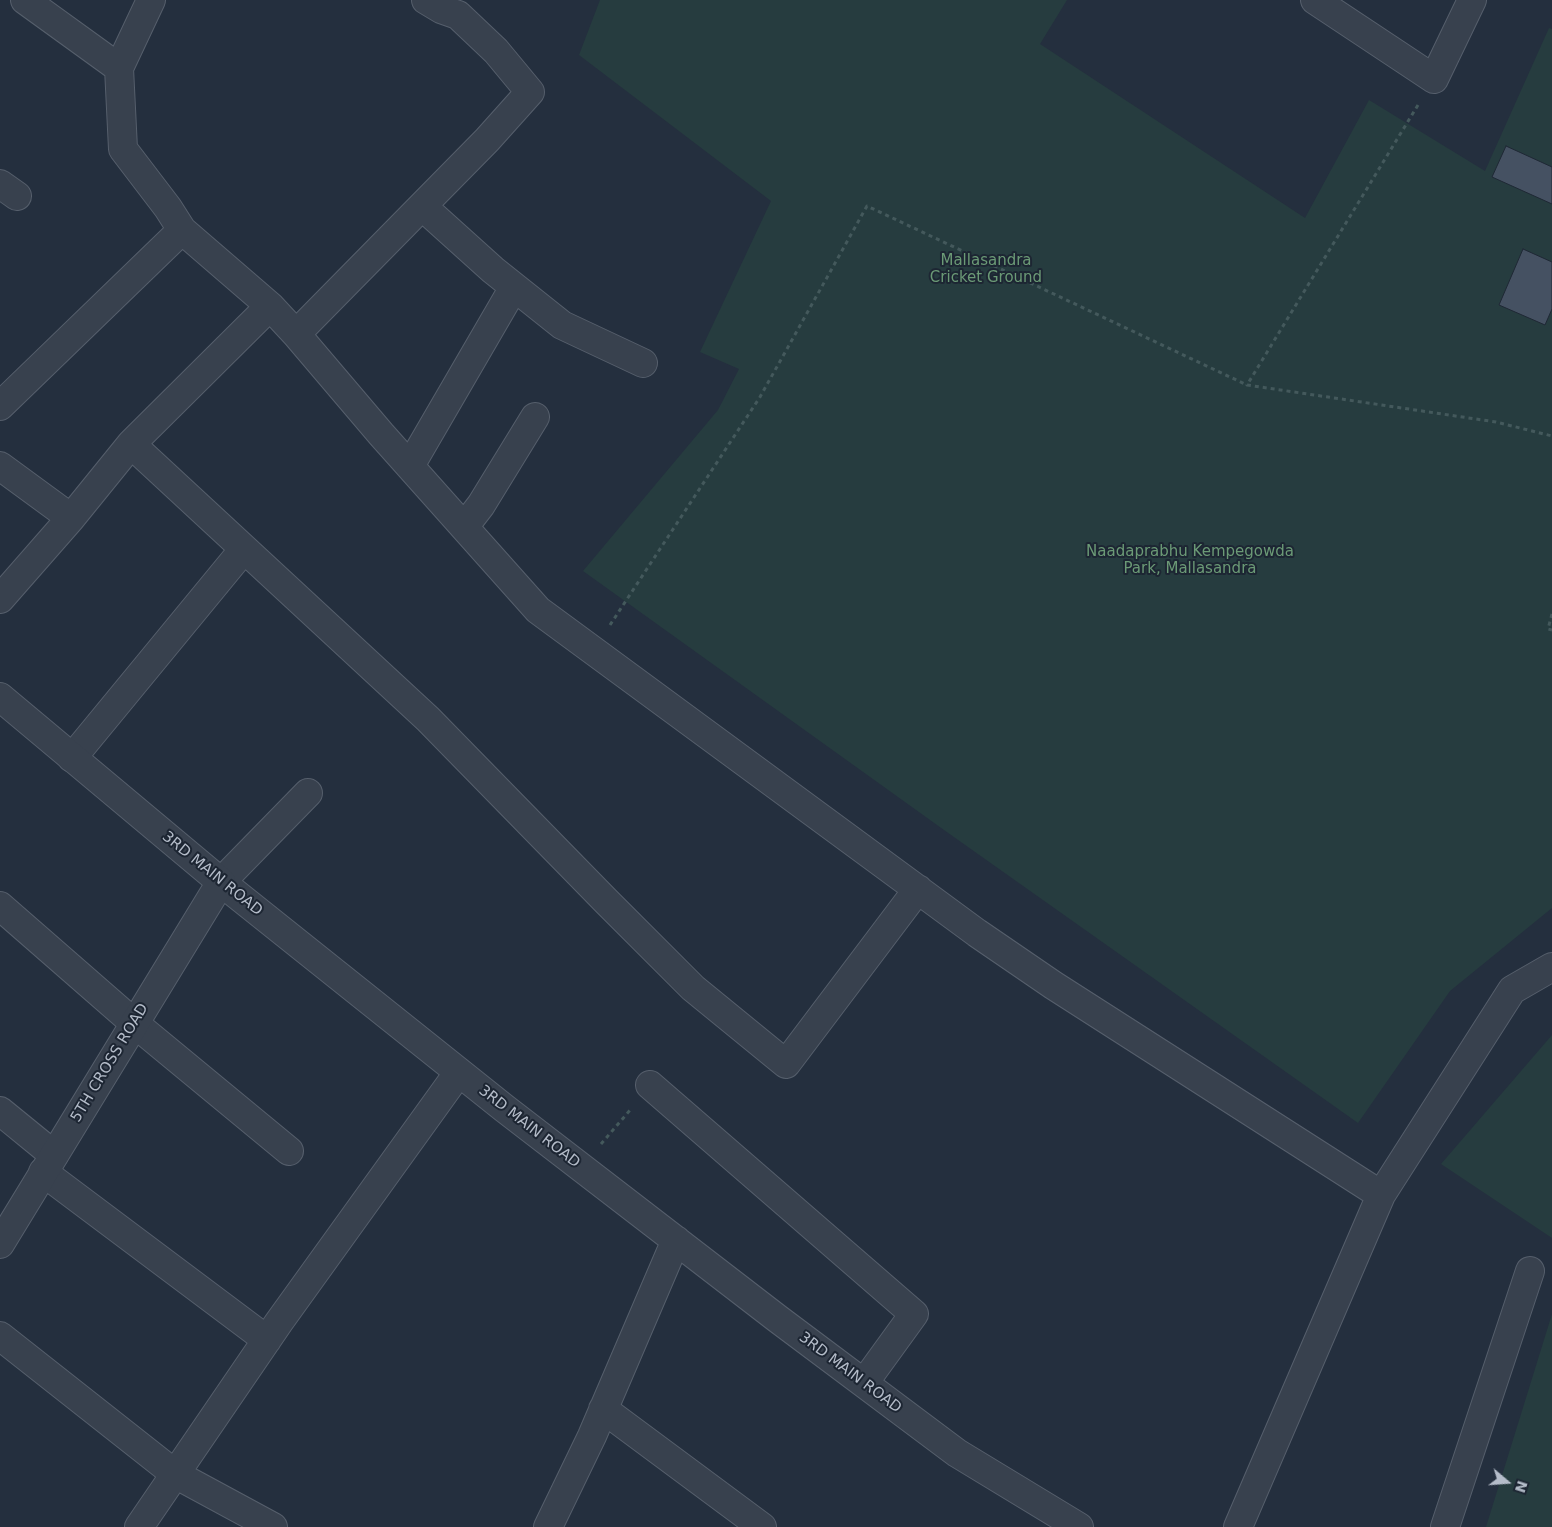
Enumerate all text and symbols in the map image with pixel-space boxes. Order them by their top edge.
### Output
park label: Mallasandra Cricket Ground [930,252,1042,287]
park label: Naadaprabhu Kempegowda Park, Mallasandra [1086,543,1294,578]
street label: 3RD MAIN ROAD [158,828,266,920]
street label: 5TH CROSS ROAD [68,1000,152,1126]
street label: 3RD MAIN ROAD [475,1082,583,1172]
street label: 3RD MAIN ROAD [795,1329,905,1417]
north arrow [1482,1457,1532,1507]
text: N [1512,1479,1531,1495]

